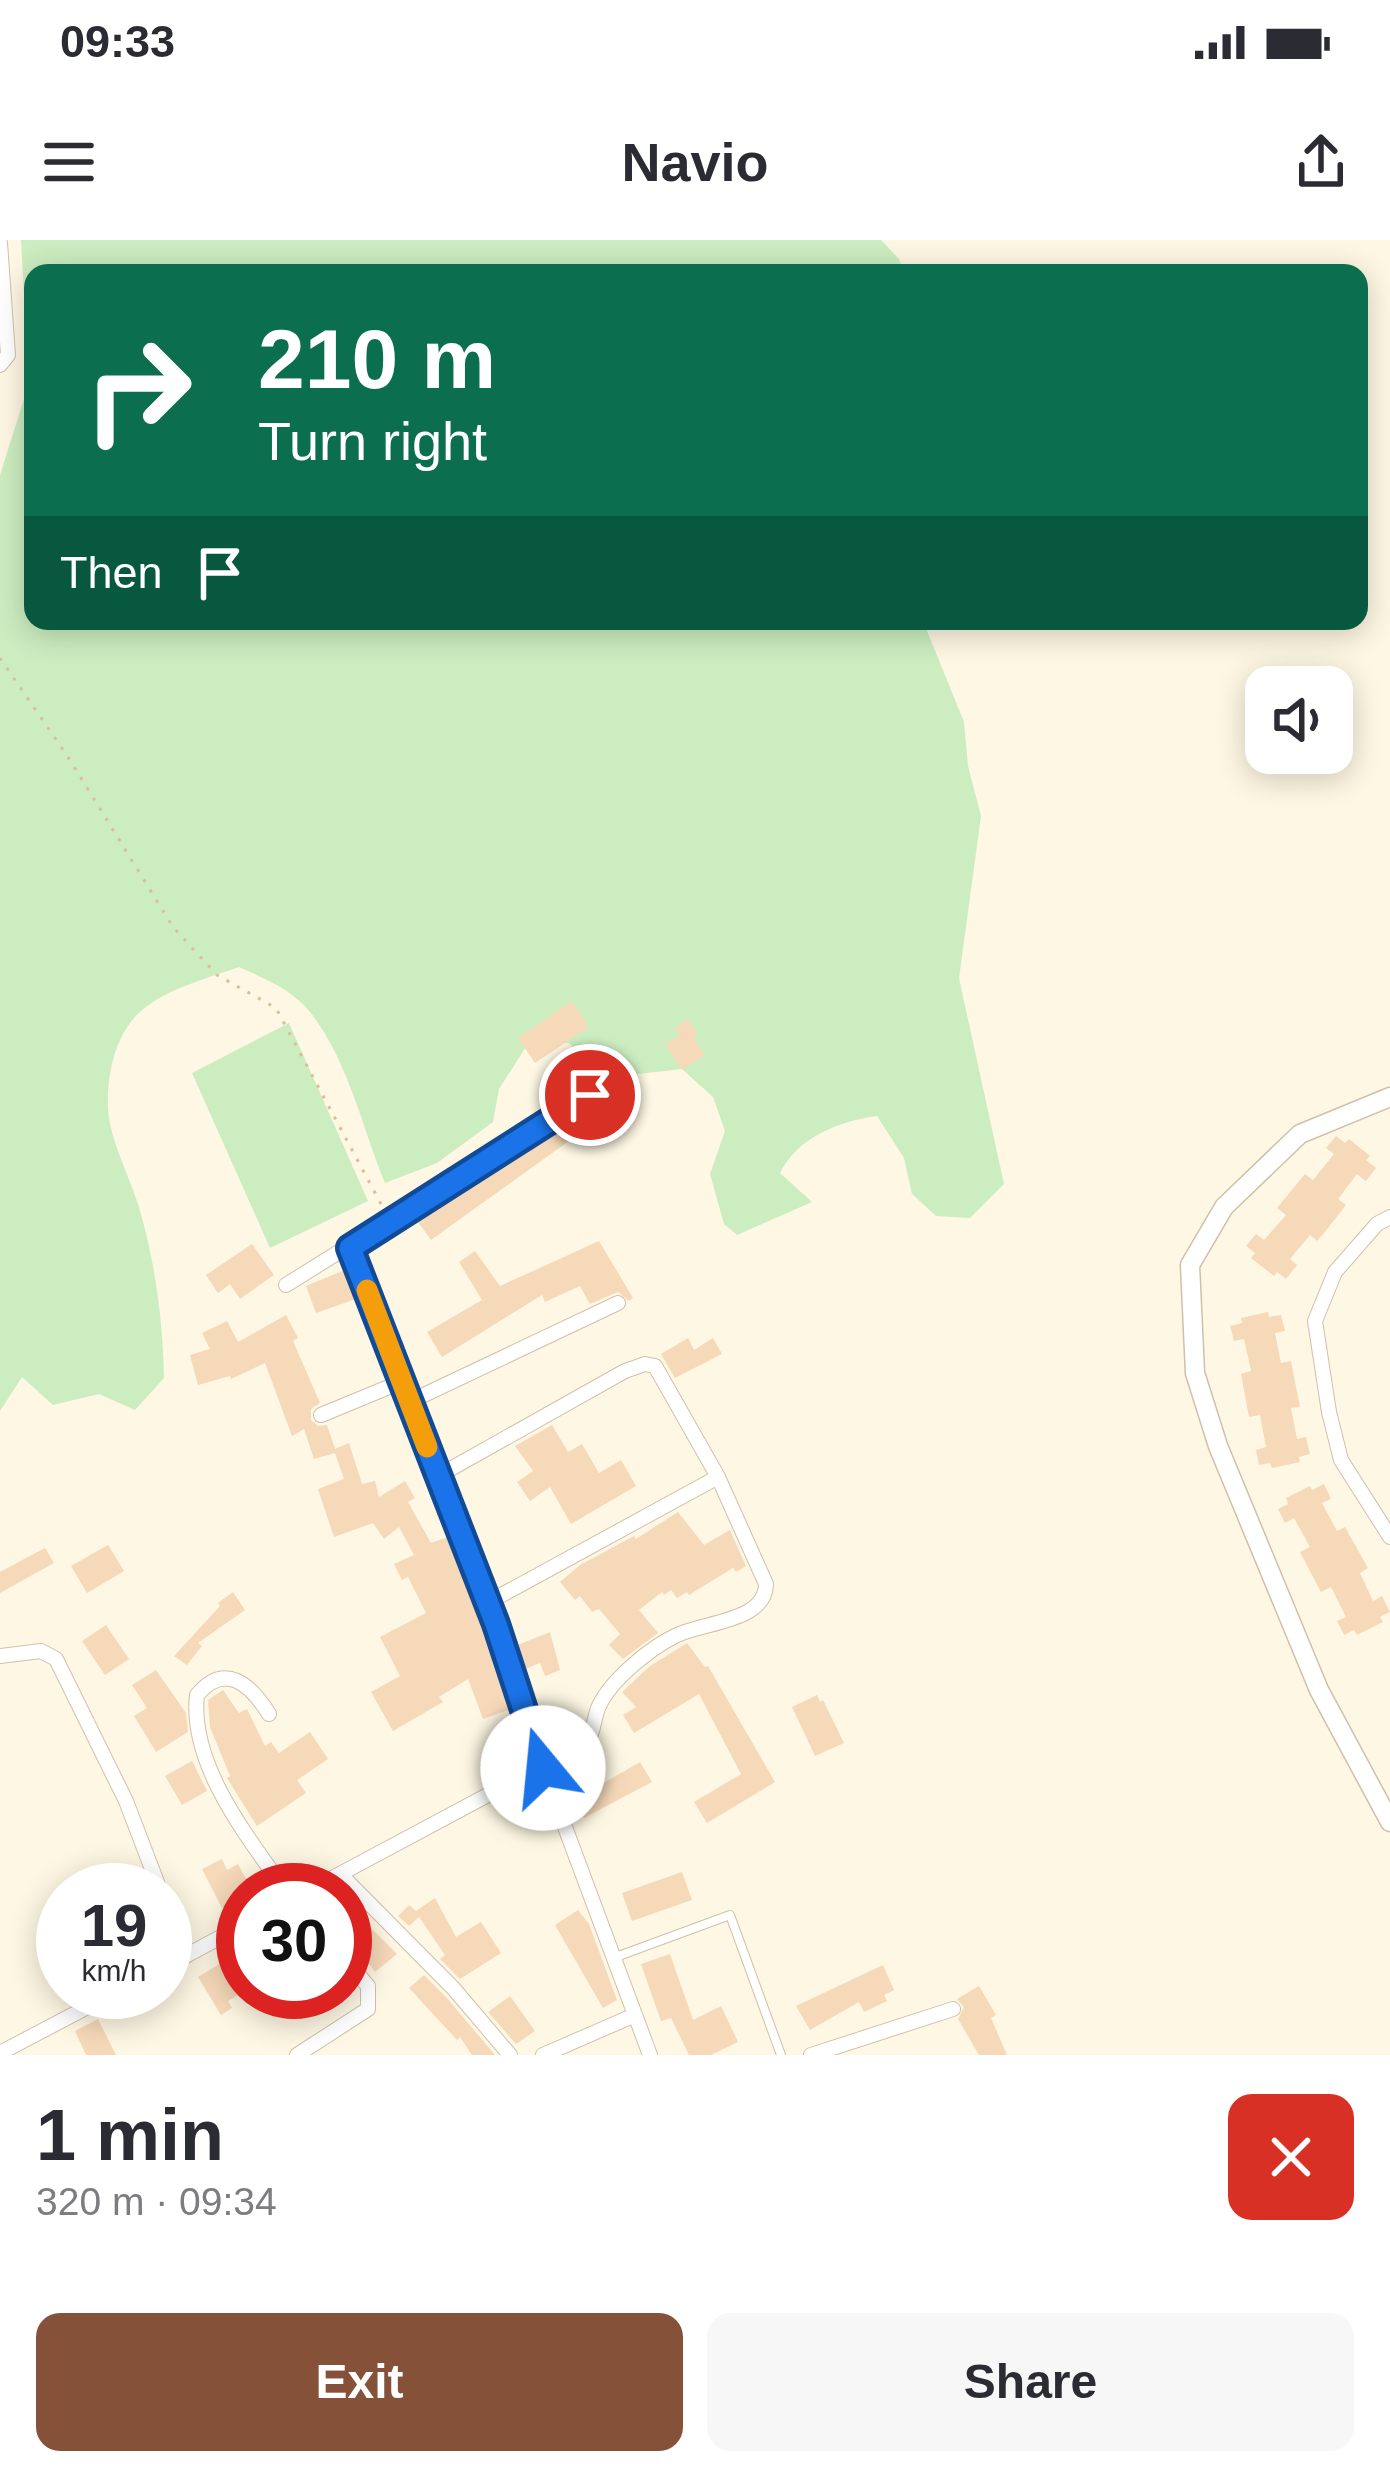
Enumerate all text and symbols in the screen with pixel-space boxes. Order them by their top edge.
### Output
text: 09:33 [60,16,175,67]
icon: menu [36,129,102,195]
icon: share [1288,129,1354,195]
text: Navio [621,132,769,192]
icon: right [60,312,216,468]
text: 210 m [258,312,496,406]
text: Turn right [258,411,487,471]
icon: arrive [187,540,253,606]
text: Then [60,547,163,598]
map controls [1245,666,1353,774]
button: sound [1245,666,1353,774]
pin [539,1044,641,1146]
icon: arrive [557,1062,623,1128]
position arrow [480,1705,606,1831]
speed limit sign: 30 [216,1863,372,2019]
text: 19 [81,1892,147,1959]
text: km/h [81,1954,147,1987]
button: close [1228,2094,1354,2220]
text: 1 min [36,2095,224,2175]
text: 320 m · 09:34 [36,2180,277,2223]
button: Exit [36,2313,683,2451]
button: Share [707,2313,1354,2451]

